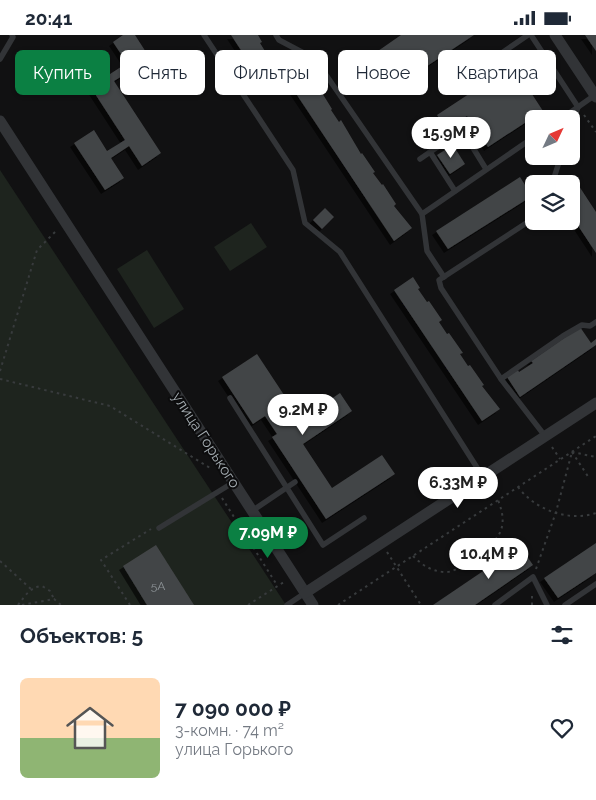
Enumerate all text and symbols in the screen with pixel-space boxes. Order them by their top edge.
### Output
text: 20:41 [25,7,72,29]
chip: Купить [15,50,110,95]
chip: Снять [120,50,205,95]
chip: Фильтры [215,50,328,95]
chip: Новое [338,50,428,95]
chip: Квартира [438,50,556,95]
north arrow [525,110,580,165]
map controls [525,110,580,230]
pin: 15.9M ₽ [405,117,497,159]
text: 15.9M ₽ [423,123,479,142]
button: layers [525,175,580,230]
street label: улица Горького [168,389,244,491]
pin: 9.2M ₽ [262,393,344,436]
text: 9.2M ₽ [278,400,328,419]
pin: 6.33M ₽ [412,467,504,509]
text: 6.33M ₽ [429,473,487,492]
pin: 7.09M ₽ [222,517,314,559]
text: 7.09M ₽ [239,523,297,542]
pin: 10.4M ₽ [443,537,535,580]
text: 10.4M ₽ [460,544,518,563]
house number: 5А [151,579,165,593]
icon: filters [548,621,576,649]
text: Объектов: 5 [20,623,143,648]
text: 7 090 000 ₽ [175,696,291,721]
icon: home [60,698,120,758]
icon: heart [548,714,576,742]
text: 3-комн. · 74 m² [175,721,284,740]
text: улица Горького [175,740,293,759]

